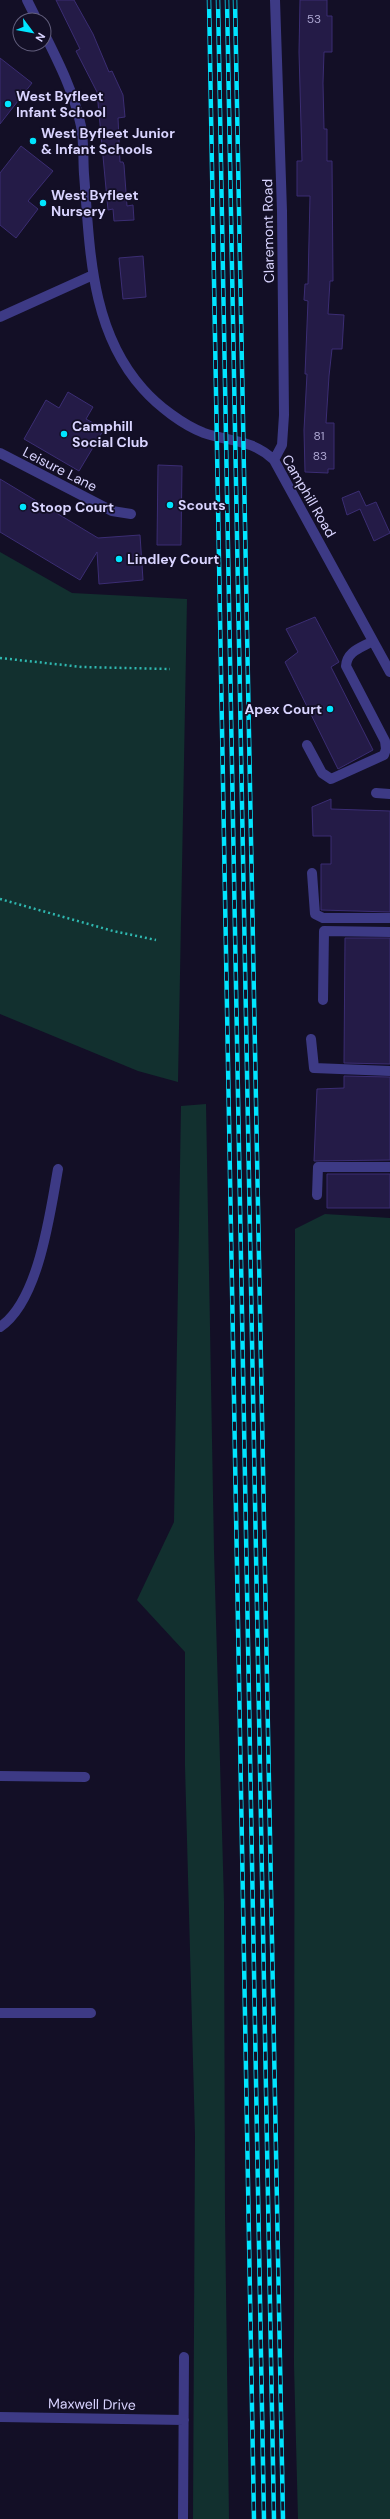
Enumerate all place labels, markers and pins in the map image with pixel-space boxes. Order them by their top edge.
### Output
place label: West Byfleet Infant School [16,87,106,121]
marker: West Byfleet Infant School [3,99,13,109]
place label: West Byfleet Junior & Infant Schools [41,124,175,158]
marker: West Byfleet Junior & Infant Schools [28,136,38,146]
place label: West Byfleet Nursery [51,186,139,220]
marker: West Byfleet Nursery [38,198,48,208]
place label: Camphill Social Club [72,417,148,451]
marker: Camphill Social Club [59,429,69,439]
place label: Scouts [178,496,226,514]
place label: Stoop Court [31,498,114,516]
marker: Scouts [165,500,175,510]
marker: Stoop Court [18,502,28,512]
place label: Lindley Court [127,550,219,568]
marker: Lindley Court [114,554,124,564]
place label: Apex Court [244,700,322,718]
marker: Apex Court [325,704,335,714]

